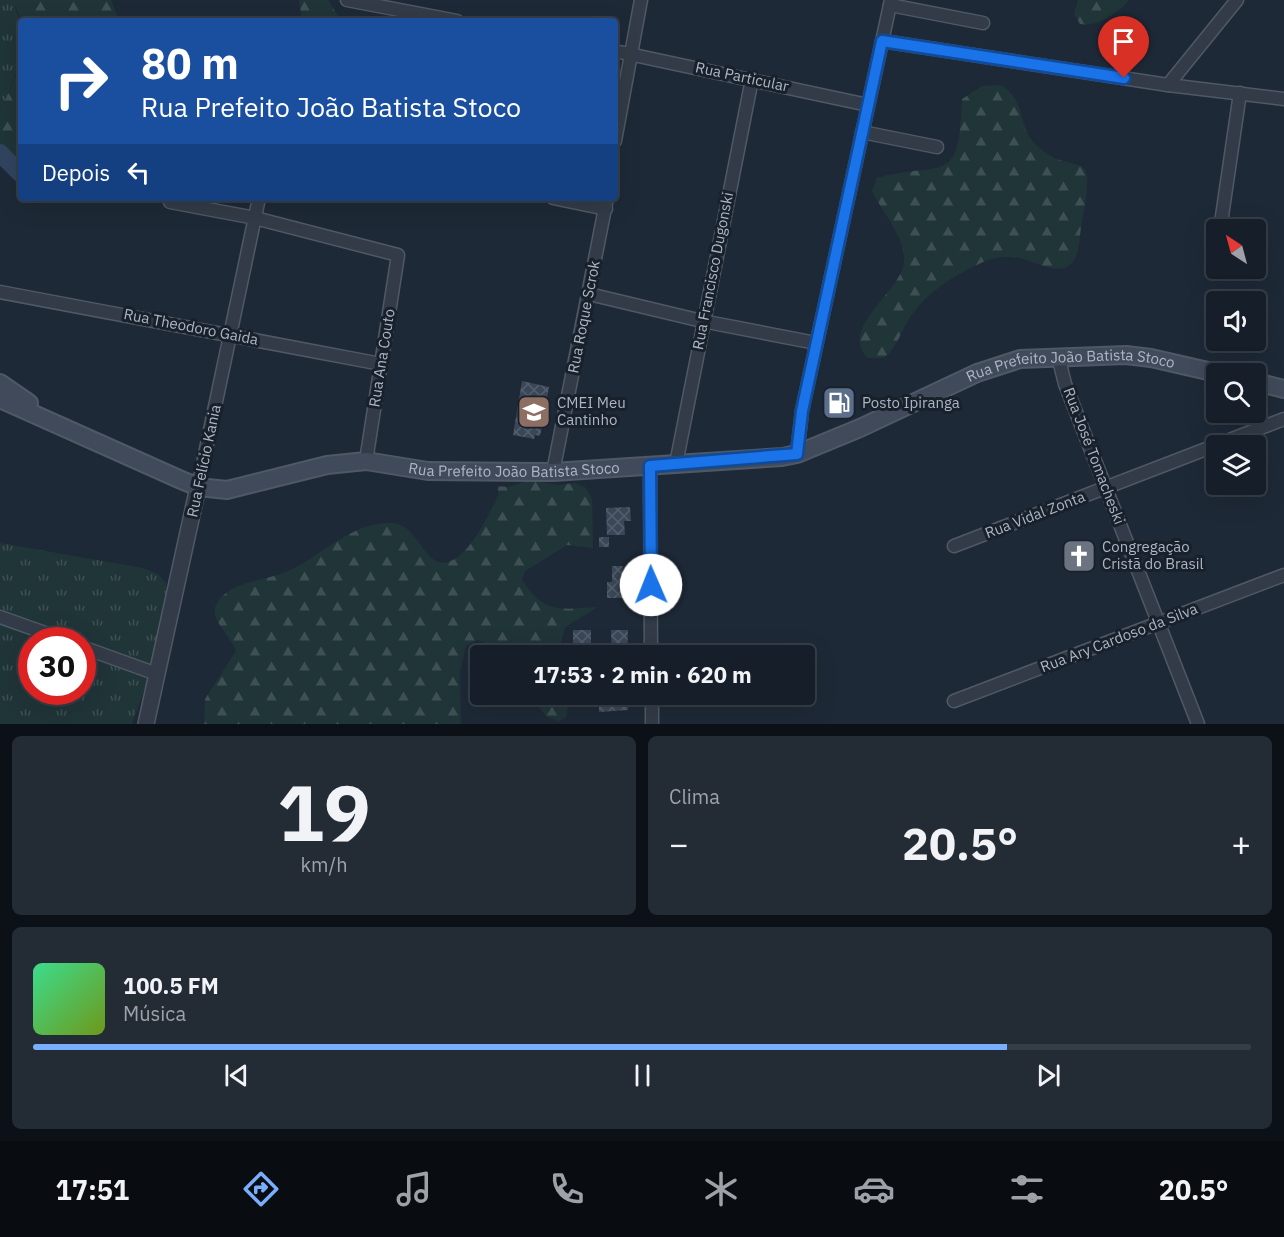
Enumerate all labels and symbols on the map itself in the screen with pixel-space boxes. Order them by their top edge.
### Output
pin [1098,16,1149,78]
street label: Rua Particular [694,57,791,96]
street label: Rua Francisco Dugonski [688,191,737,351]
north arrow [1206,219,1266,279]
street label: Rua Roque Scrok [563,259,604,375]
street label: Rua Theodoro Gaida [122,304,260,349]
street label: Rua Ana Couto [364,307,399,408]
street label: Rua Prefeito João Batista Stoco [963,345,1177,386]
fuel station icon: Posto Ipiranga [821,385,857,421]
street label: Rua José Tomacheski [1060,385,1129,527]
place label: CMEI Meu Cantinho [557,393,626,429]
place label: Posto Ipiranga [862,393,960,412]
school or university icon: CMEI Meu Cantinho [516,394,552,430]
street label: Rua Felício Kania [182,403,225,519]
street label: Rua Prefeito João Batista Stoco [407,458,620,481]
street label: Rua Vidal Zonta [982,487,1088,542]
place label: Congregação Cristã do Brasil [1102,537,1204,573]
church icon: Congregação Cristã do Brasil [1061,538,1097,574]
position arrow [619,553,683,617]
street label: Rua Ary Cardoso da Silva [1037,599,1200,676]
speed limit sign: 30 [18,627,96,705]

